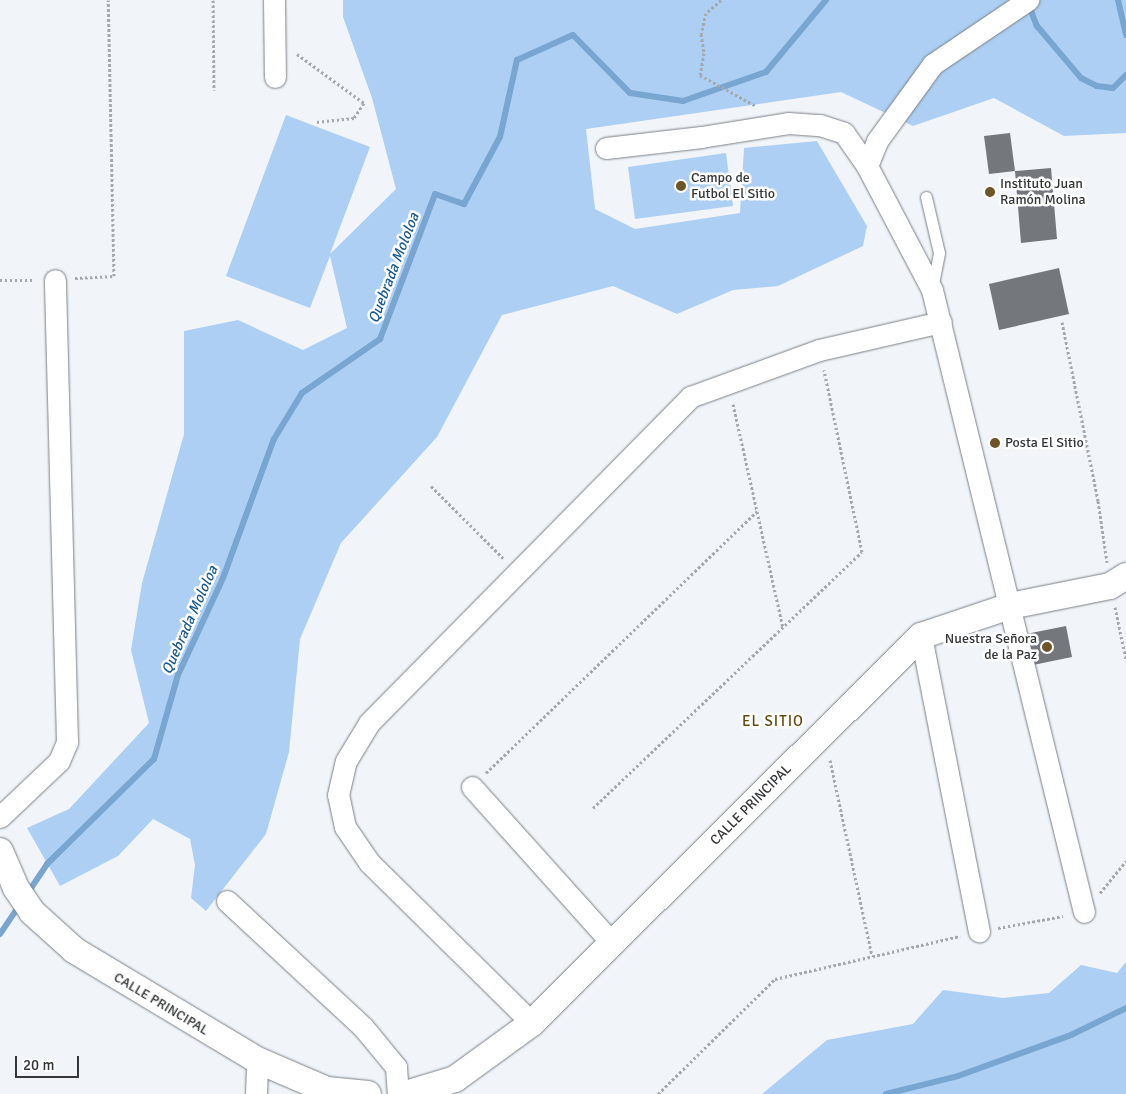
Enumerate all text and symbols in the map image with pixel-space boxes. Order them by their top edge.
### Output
place label: Campo de Futbol El Sitio [691,170,775,202]
place label: Instituto Juan Ramón Molina [1000,176,1086,208]
marker: Campo de Futbol El Sitio [675,180,687,192]
marker: Instituto Juan Ramón Molina [984,186,996,198]
water label: Quebrada Mololoa [365,210,423,326]
place label: Posta El Sitio [1005,435,1084,451]
marker: Posta El Sitio [989,437,1001,449]
water label: Quebrada Mololoa [158,563,222,677]
place label: Nuestra Señora de la Paz [945,631,1037,664]
marker: Nuestra Señora de la Paz [1041,641,1053,653]
district label: EL SITIO [741,713,805,731]
street label: CALLE PRINCIPAL [707,761,795,849]
street label: CALLE PRINCIPAL [111,969,211,1039]
scale bar [18,1046,81,1078]
text: 20 m [23,1056,54,1074]

